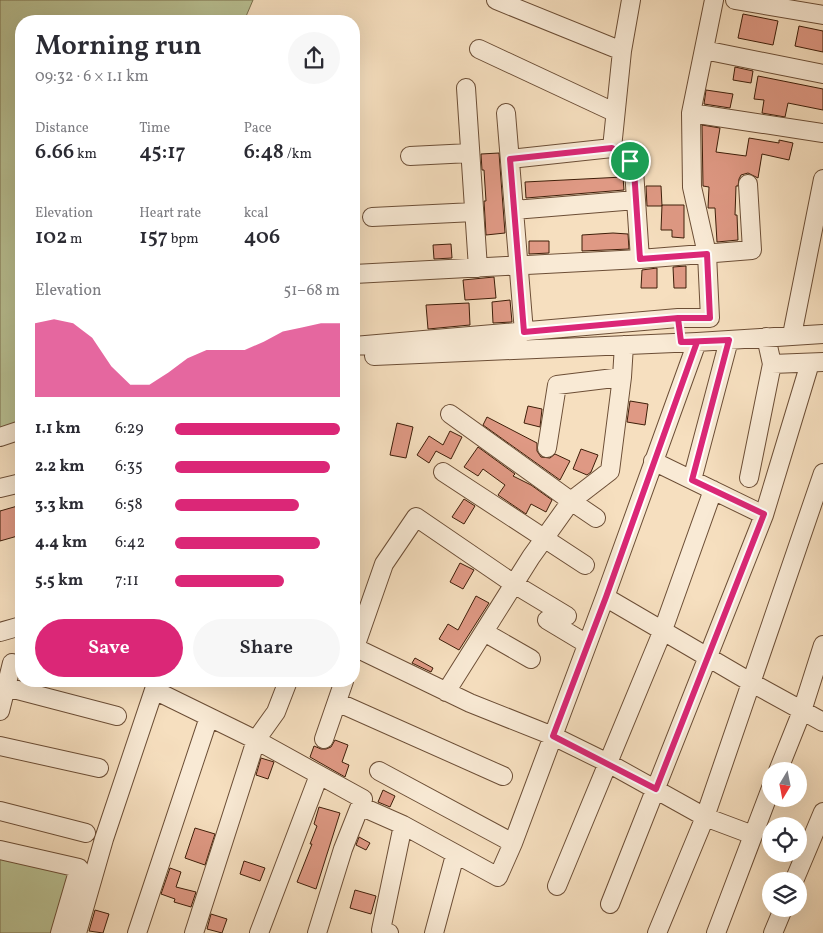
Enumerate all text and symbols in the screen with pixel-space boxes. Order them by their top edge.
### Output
text: Morning run [35,27,202,66]
button: share [288,32,340,84]
text: 09:32 · 6 × 1.1 km [35,66,149,88]
text: Distance [35,119,89,138]
text: Time [139,119,170,138]
text: Pace [244,119,272,138]
text: 6.66 [35,138,74,167]
text: 45:17 [139,138,186,167]
text: 6:48 [244,138,284,167]
pin [609,140,651,182]
text: km [74,145,97,164]
text: /km [284,145,312,164]
icon: arrive [616,147,644,175]
text: Elevation [35,204,93,223]
text: Heart rate [139,204,201,223]
text: kcal [244,204,269,223]
text: 102 [35,223,67,252]
text: 157 [139,223,168,252]
text: 406 [244,223,280,252]
text: m [67,230,82,249]
text: bpm [168,230,199,249]
text: Elevation [35,280,102,302]
text: 51–68 m [283,280,340,302]
text: 1.1 km [35,418,81,440]
text: 6:29 [115,418,144,440]
text: 2.2 km [35,456,85,478]
text: 6:35 [115,456,143,478]
text: 3.3 km [35,494,84,516]
text: 6:58 [115,494,143,516]
text: 4.4 km [35,532,87,554]
text: 6:42 [115,532,145,554]
text: 5.5 km [35,570,83,592]
text: 7:11 [115,570,139,592]
button: Save [35,619,183,677]
button: Share [193,619,340,677]
north arrow [762,762,808,808]
map controls [762,762,807,917]
button: locate [762,817,807,862]
button: layers [762,872,807,917]

